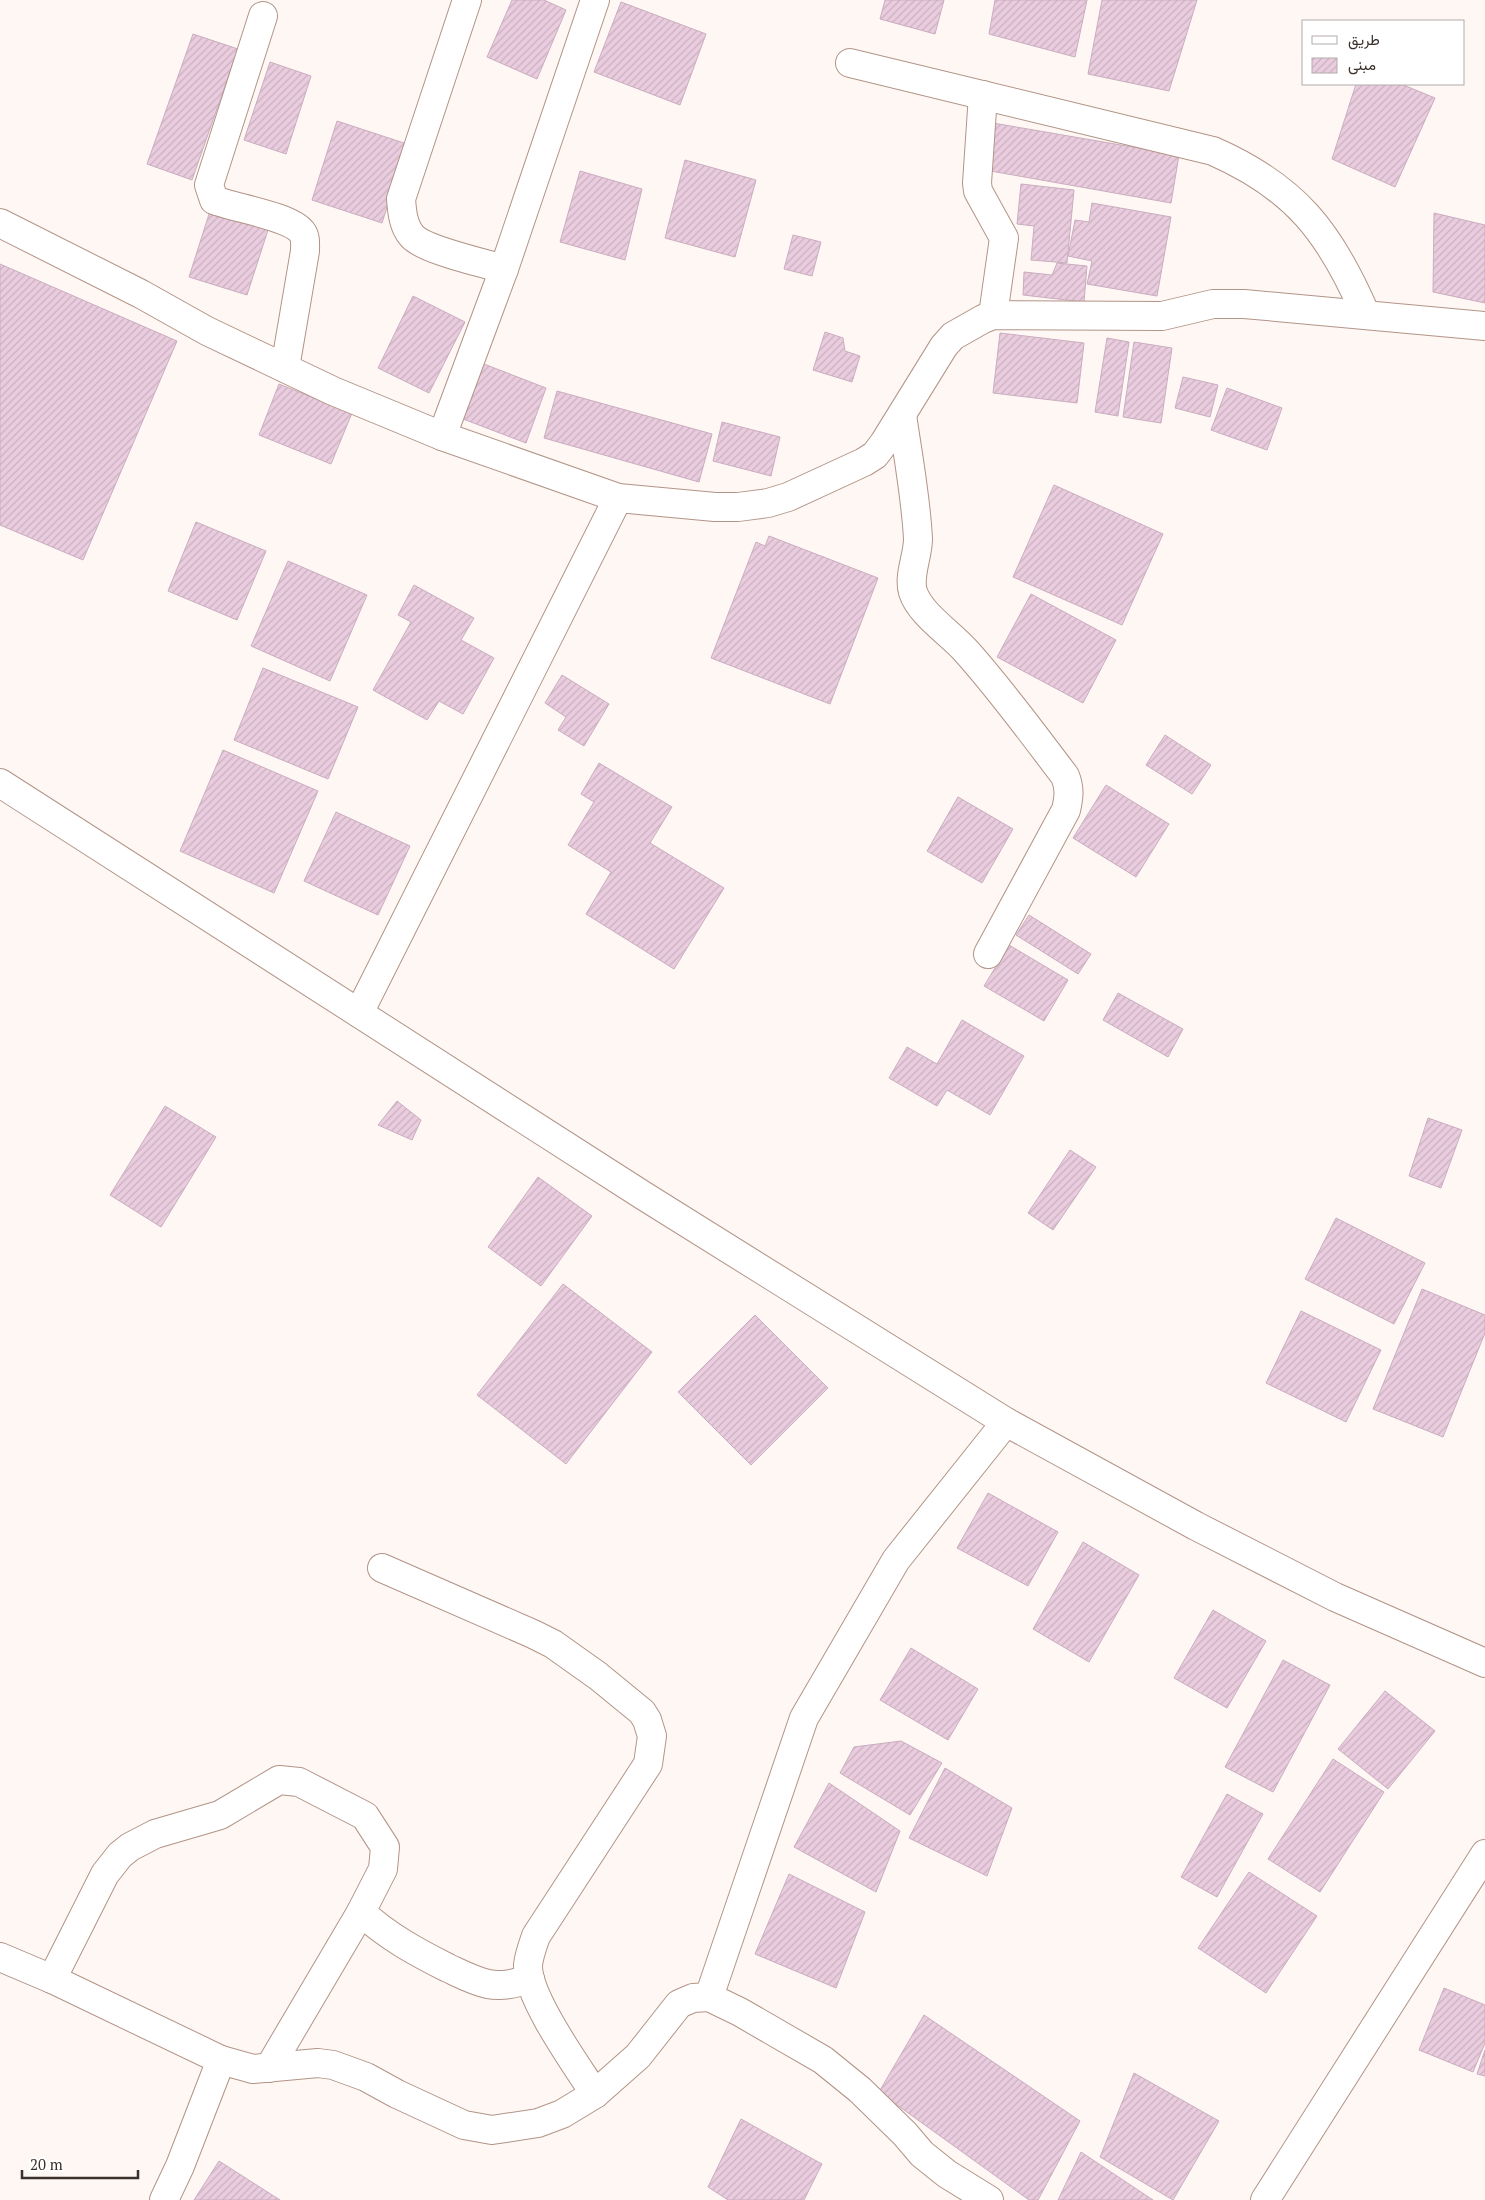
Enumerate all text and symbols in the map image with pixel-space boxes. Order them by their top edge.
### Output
legend [1302,20,1465,85]
text: طريق [1348,29,1380,50]
text: مبنى [1348,54,1376,75]
scale bar [22,2148,139,2180]
text: 20 m [30,2154,63,2174]

